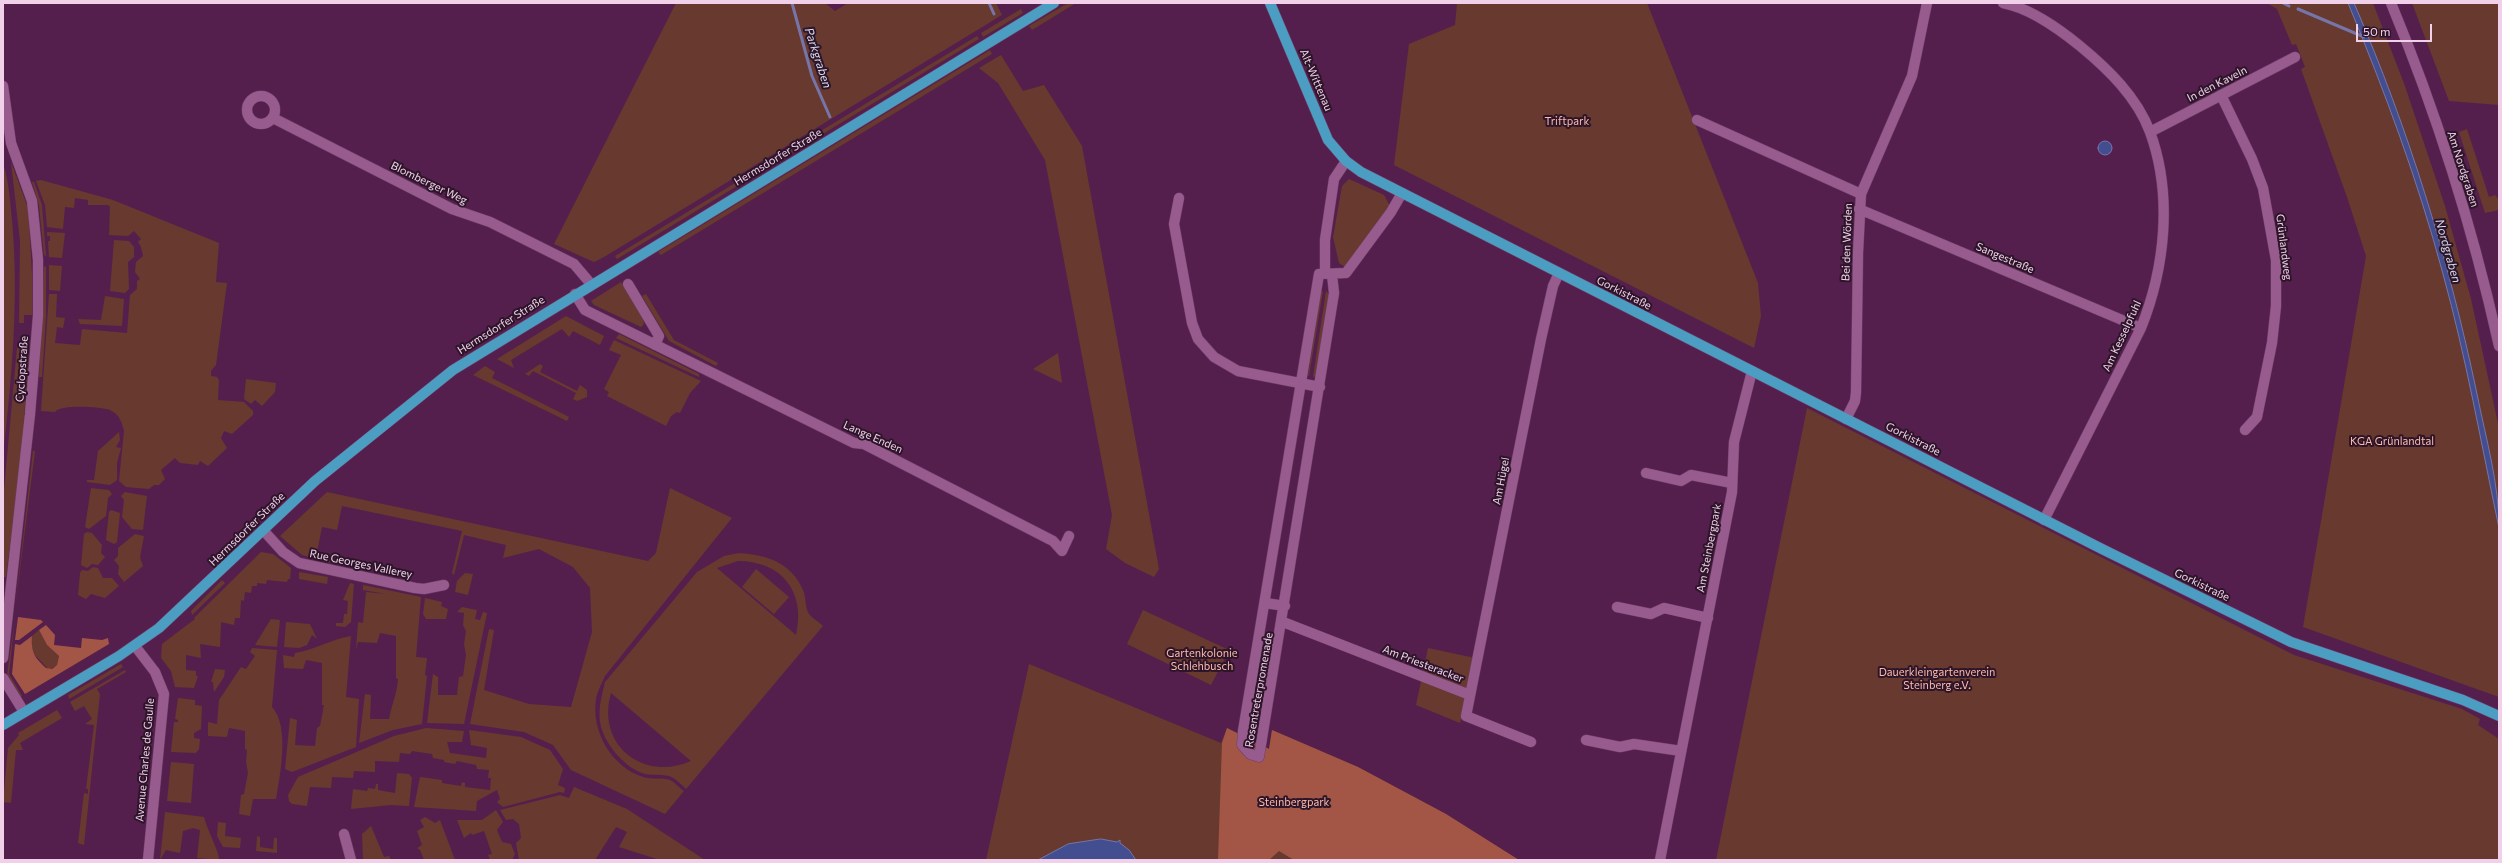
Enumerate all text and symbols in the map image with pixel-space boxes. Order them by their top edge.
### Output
scale bar [2358,16,2434,42]
text: 50 m [2363,24,2391,38]
water label: Parkgraben [801,26,835,90]
street label: Alt-Wittenau [1297,47,1335,113]
street label: In den Kaveln [2185,63,2249,105]
park label: Triftpark [1545,114,1589,128]
street label: Hermsdorfer Straße [732,126,824,188]
street label: Am Nordgraben [2444,129,2482,209]
street label: Blomberger Weg [389,159,469,207]
street label: Bei den Wörden [1839,203,1855,281]
street label: Grünlandweg [2273,213,2295,281]
water label: Nordgraben [2432,218,2464,284]
street label: Sangestraße [1974,240,2036,276]
street label: Gorkistraße [1594,274,1654,312]
street label: Hermsdorfer Straße [455,293,547,357]
street label: Am Kesselpfuhl [2100,298,2144,374]
street label: Cyclopstraße [13,336,31,402]
street label: Lange Enden [841,418,905,456]
street label: Gorkistraße [1883,420,1943,458]
park label: KGA Grünlandtal [2350,434,2434,448]
street label: Am Hügel [1490,456,1512,506]
street label: Hermsdorfer Straße [206,489,288,569]
street label: Am Steinbergpark [1694,502,1724,594]
street label: Rue Georges Vallerey [308,547,414,581]
street label: Gorkistraße [2172,566,2232,604]
street label: Rosentreterpromenade [1242,631,1276,749]
street label: Am Priesteracker [1381,642,1465,686]
park label: Gartenkolonie Schlehbusch [1166,646,1238,672]
park label: Dauerkleingartenverein Steinberg e.V. [1879,665,1995,691]
street label: Avenue Charles de Gaulle [133,698,157,822]
park label: Steinbergpark [1259,795,1329,809]

